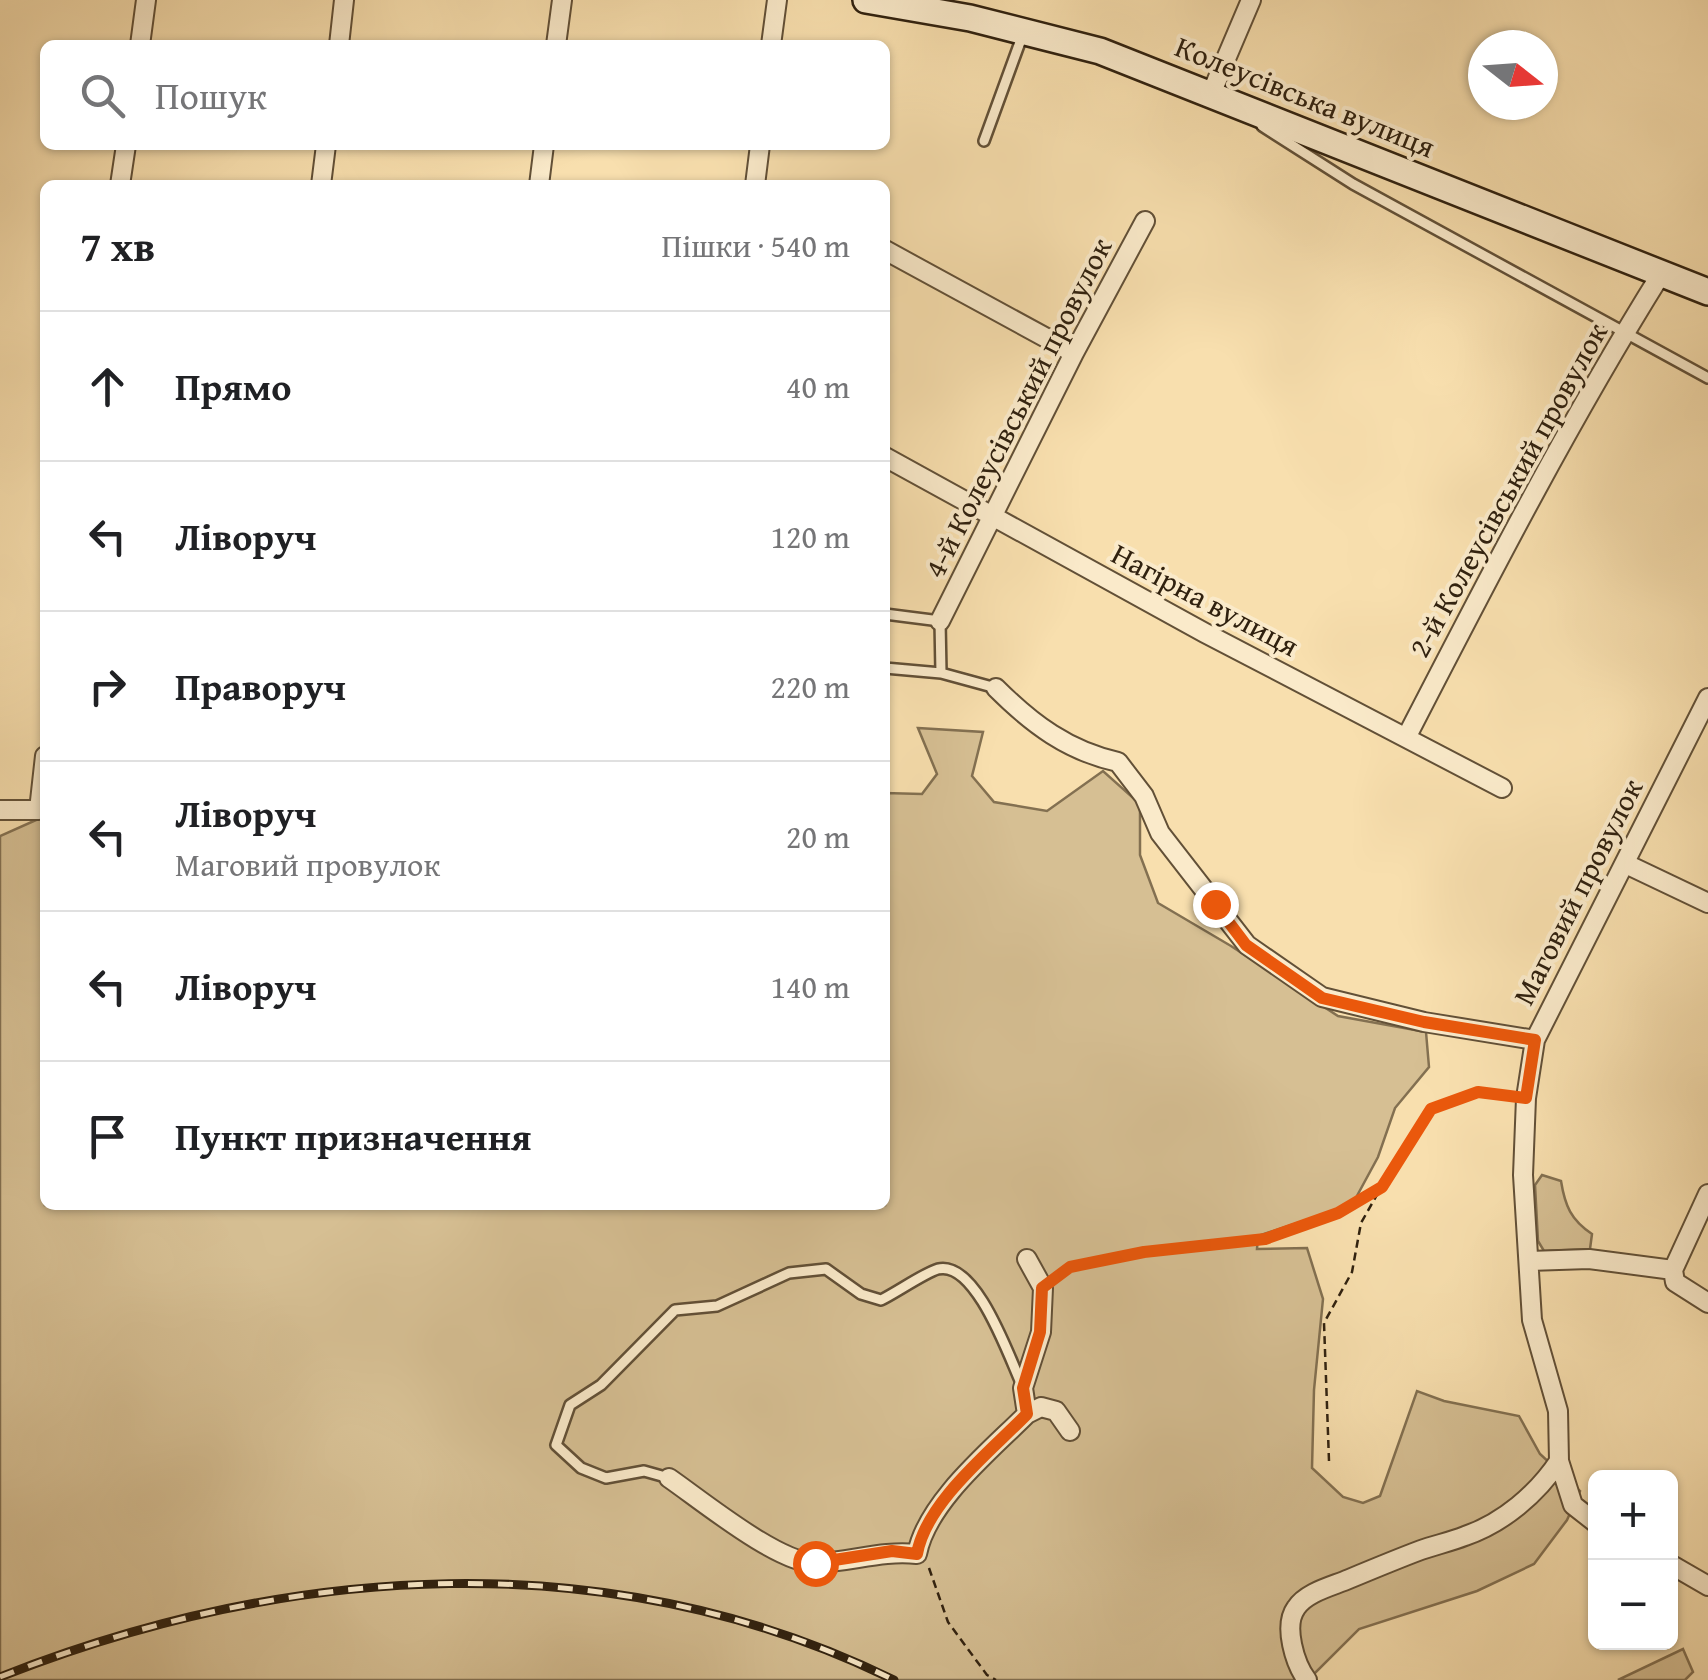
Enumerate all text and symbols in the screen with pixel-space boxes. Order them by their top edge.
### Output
street label: Колеусівська вулиця [1169,24,1442,168]
north arrow [1468,30,1558,120]
search box [40,40,890,150]
text: Пошук [155,67,267,123]
icon: search [75,68,130,123]
text: 7 хв [80,215,155,276]
text: Пішки · 540 m [662,222,850,269]
street label: 4-й Колеусівський провулок [912,230,1122,585]
street label: 2-й Колеусівський провулок [1397,314,1618,665]
text: Прямо [175,358,291,414]
icon: ahead [80,359,135,414]
text: 40 m [786,363,850,410]
text: Ліворуч [175,508,316,564]
icon: left [80,509,135,564]
text: 120 m [771,513,850,560]
street label: Нагірна вулиця [1104,531,1307,667]
text: Праворуч [175,658,346,714]
icon: right [80,659,135,714]
text: 220 m [771,663,850,710]
street label: Маговий провулок [1501,771,1653,1012]
text: Ліворуч [175,785,316,841]
icon: left [80,809,135,864]
text: 20 m [786,813,850,860]
text: Маговий провулок [175,841,440,888]
route end [1193,882,1239,928]
text: Ліворуч [175,958,316,1014]
icon: left [80,959,135,1014]
text: 140 m [771,963,850,1010]
text: Пункт призначення [175,1108,531,1164]
icon: arrive [80,1109,135,1164]
map controls [1588,1470,1678,1650]
button: + [1588,1470,1678,1560]
route start [793,1541,839,1587]
button: − [1588,1560,1678,1650]

